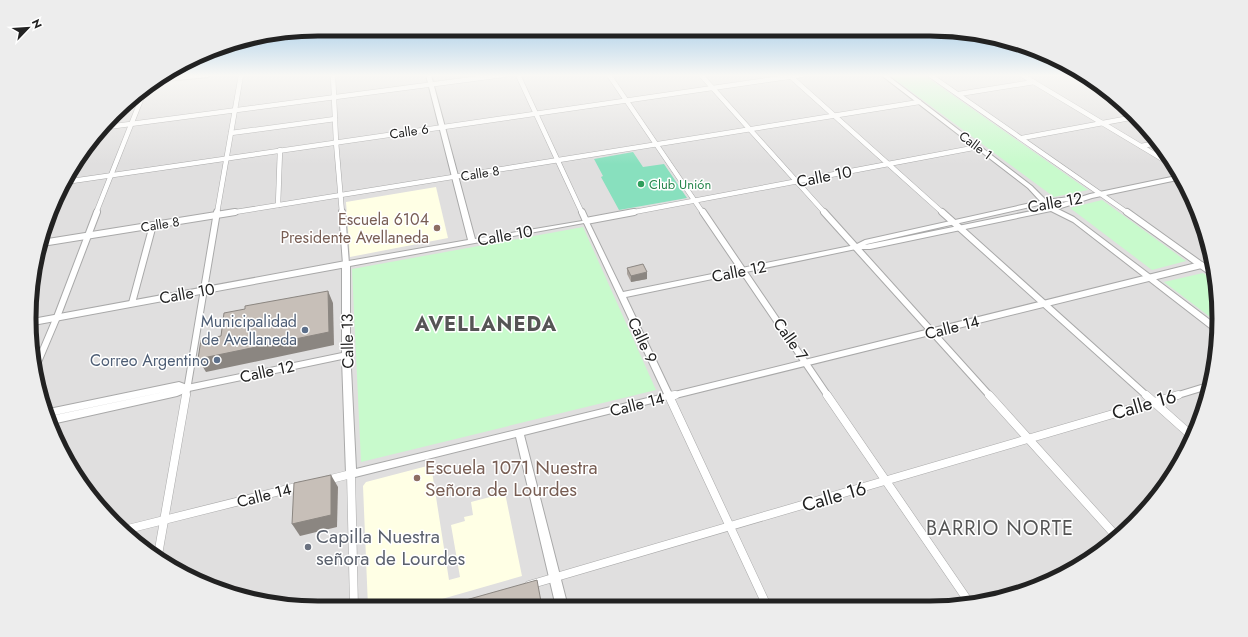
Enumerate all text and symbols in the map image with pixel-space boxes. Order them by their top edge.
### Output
north arrow [8,8,48,48]
text: N [28,16,46,31]
street label: Calle 6 [388,119,430,144]
street label: Calle 1 [955,127,996,164]
street label: Calle 10 [794,160,854,193]
street label: Calle 8 [459,161,501,186]
place label: Club Unión [649,175,711,194]
marker: Club Unión [636,179,646,189]
street label: Calle 12 [1026,186,1084,219]
place label: Escuela 6104 Presidente Avellaneda [281,208,429,249]
street label: Calle 8 [139,212,181,237]
street label: Calle 10 [476,219,535,252]
marker: Escuela 6104 Presidente Avellaneda [432,223,442,233]
street label: Calle 12 [710,255,768,288]
street label: Calle 10 [158,277,217,310]
place label: Municipalidad de Avellaneda [201,310,297,351]
district label: AVELLANEDA [414,310,557,339]
street label: Calle 14 [922,310,982,345]
street label: Calle 13 [336,313,359,369]
street label: Calle 9 [622,313,663,367]
street label: Calle 7 [768,313,814,366]
marker: Municipalidad de Avellaneda [300,325,310,335]
place label: Correo Argentino [90,349,209,372]
street label: Calle 12 [238,354,297,388]
marker: Correo Argentino [212,355,222,365]
street label: Calle 16 [1109,382,1180,427]
street label: Calle 14 [607,387,667,422]
place label: Escuela 1071 Nuestra Señora de Lourdes [425,454,598,503]
marker: Escuela 1071 Nuestra Señora de Lourdes [412,473,422,483]
street label: Calle 16 [799,474,870,519]
street label: Calle 14 [234,478,294,513]
district label: BARRIO NORTE [926,514,1074,543]
place label: Capilla Nuestra señora de Lourdes [316,523,465,572]
marker: Capilla Nuestra señora de Lourdes [303,542,313,552]

